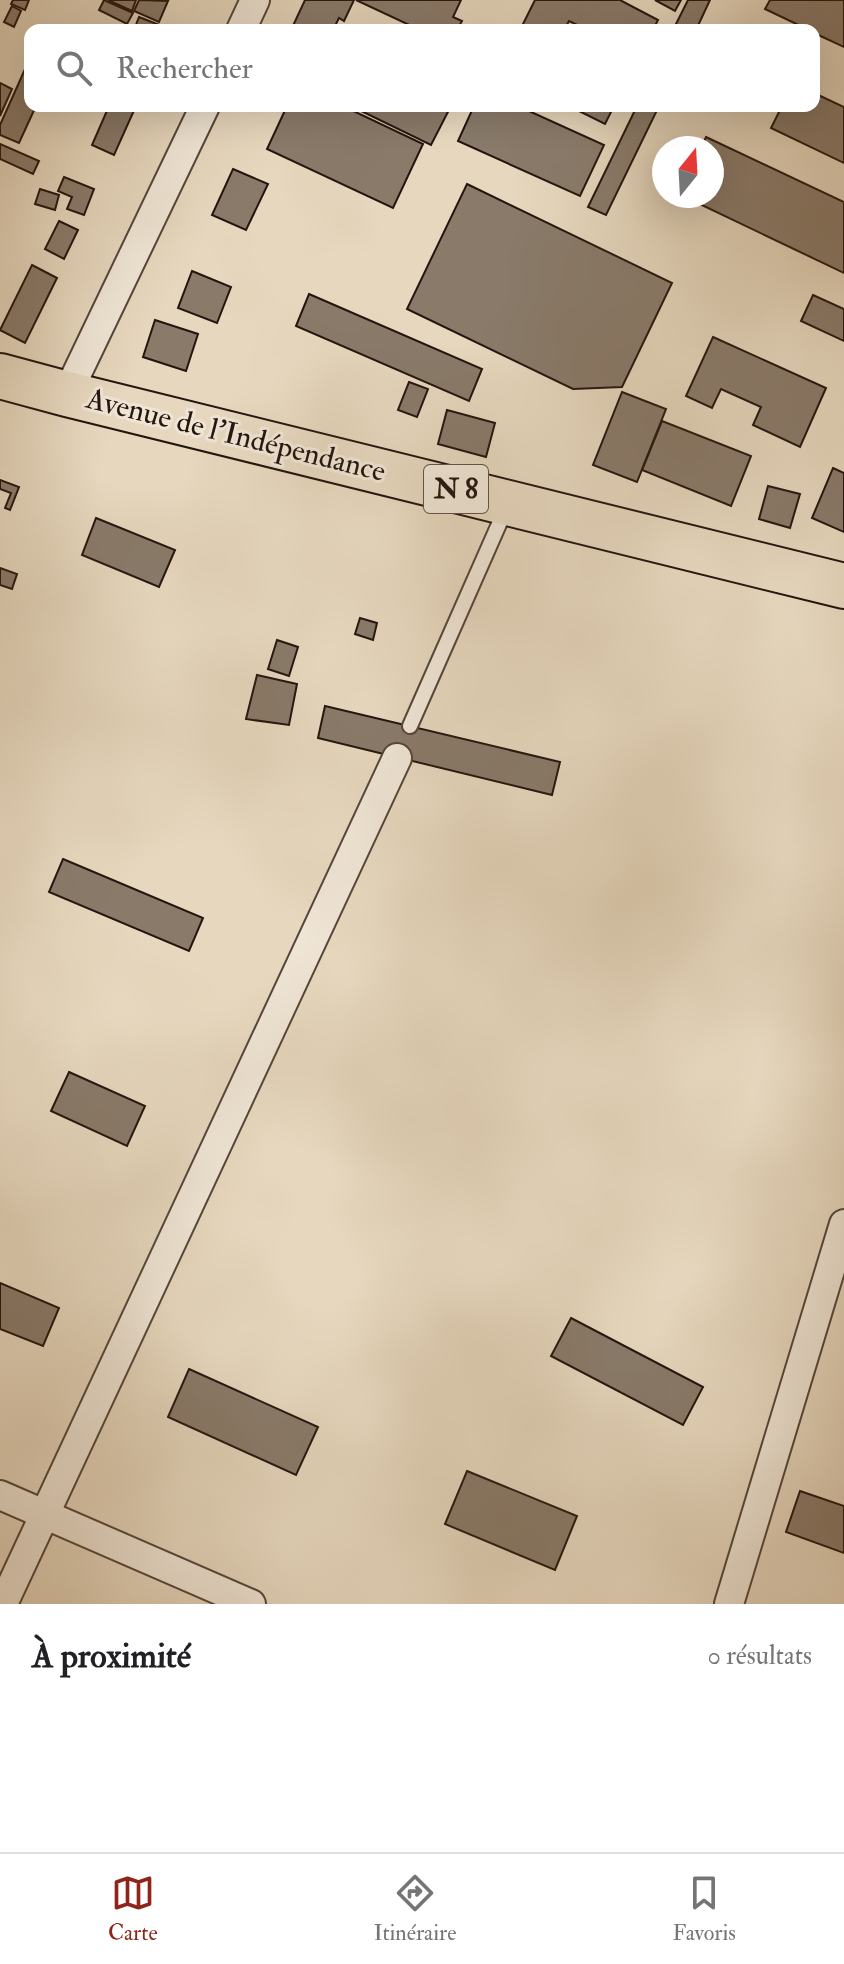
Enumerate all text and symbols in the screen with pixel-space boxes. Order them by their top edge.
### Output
search box [24,24,820,112]
icon: search [52,46,96,90]
text: Rechercher [116,50,253,87]
north arrow [652,136,724,208]
street label: Avenue de l'Indépendance [82,380,389,490]
road number: N 8 [424,465,488,513]
text: À proximité [32,1635,191,1678]
text: 0 résultats [707,1640,812,1672]
tab: Carte [108,1871,158,1947]
tab: Itinéraire [374,1871,456,1947]
tab: Favoris [672,1871,736,1947]

